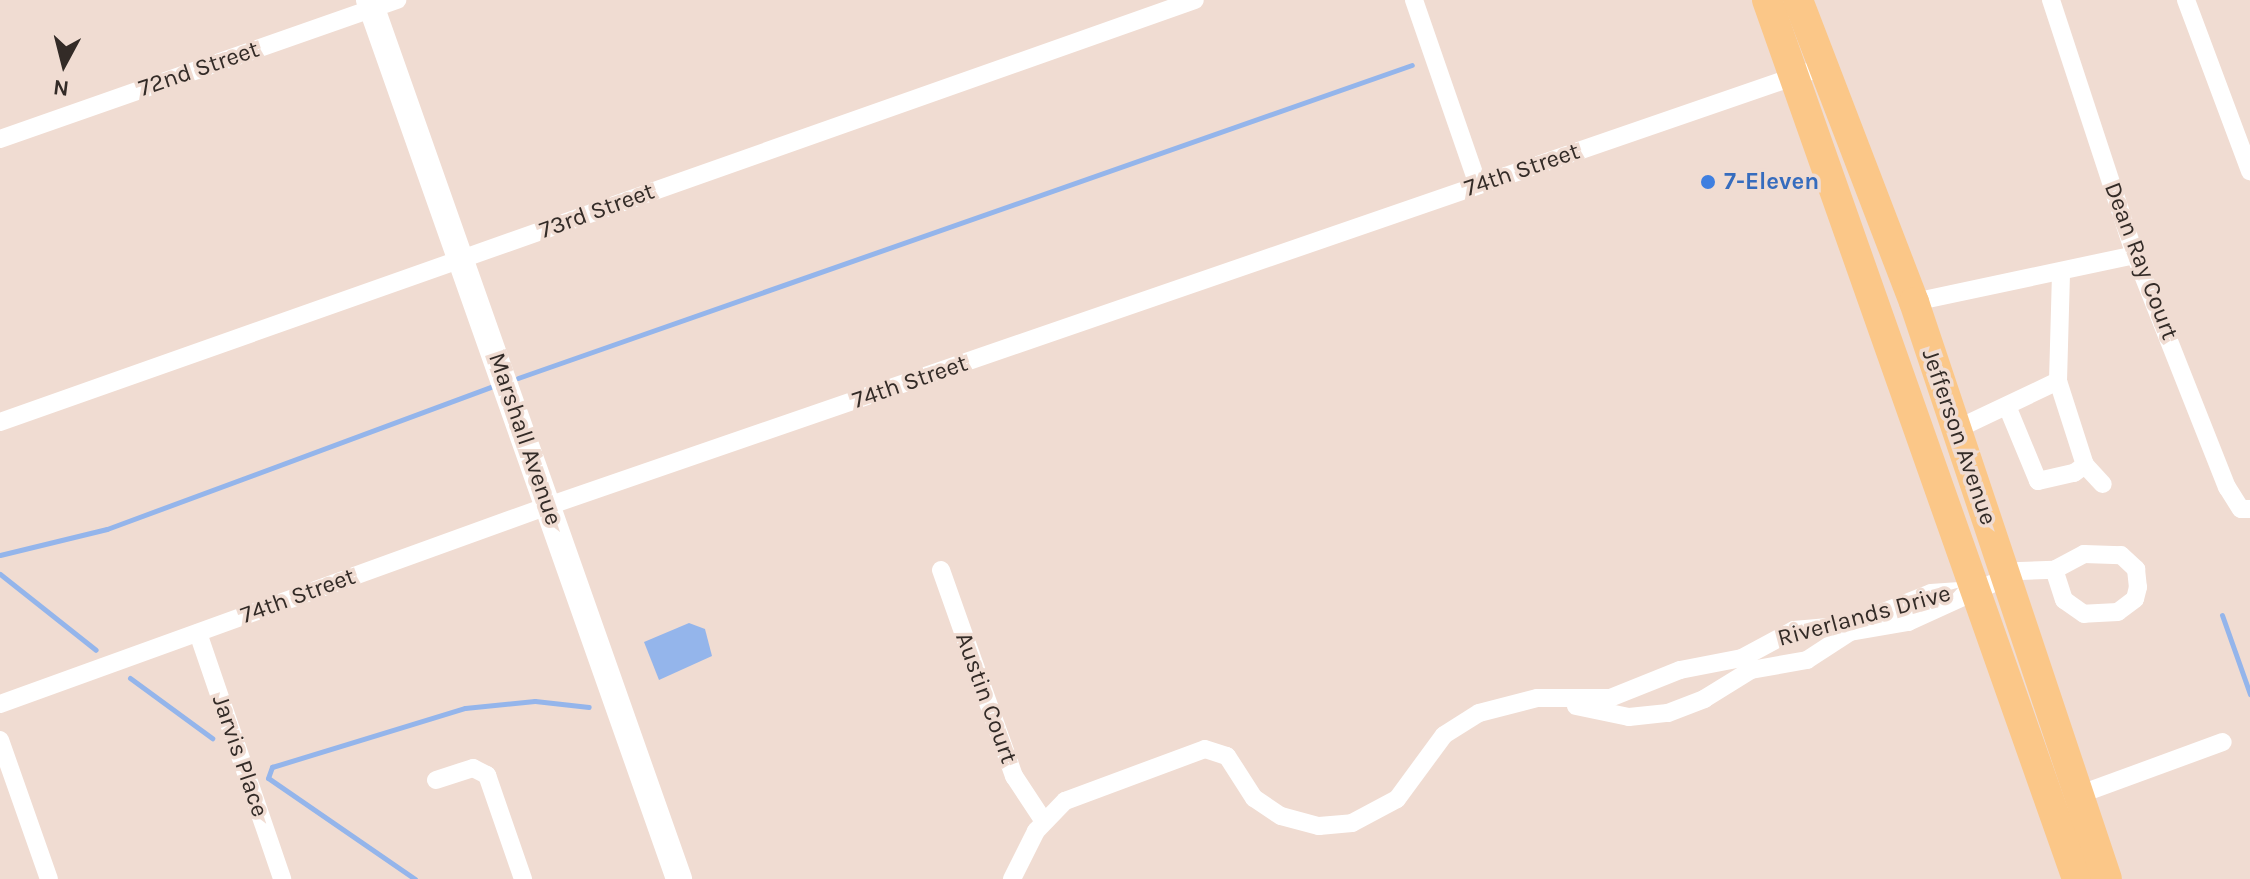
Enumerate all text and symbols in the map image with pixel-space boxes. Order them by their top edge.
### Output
north arrow [24,24,104,104]
street label: 72nd Street [135,35,263,103]
text: N [52,74,70,102]
street label: 74th Street [1461,137,1583,203]
place label: 7-Eleven [1724,168,1819,196]
marker: 7-Eleven [1699,173,1717,191]
street label: 73rd Street [536,177,658,245]
street label: Dean Ray Court [2098,178,2184,344]
street label: Jefferson Avenue [1915,345,2003,529]
street label: Marshall Avenue [482,349,568,529]
street label: 74th Street [849,349,971,415]
street label: 74th Street [237,562,359,630]
street label: Riverlands Drive [1774,579,1954,653]
street label: Austin Court [949,629,1023,767]
street label: Jarvis Place [206,691,274,821]

